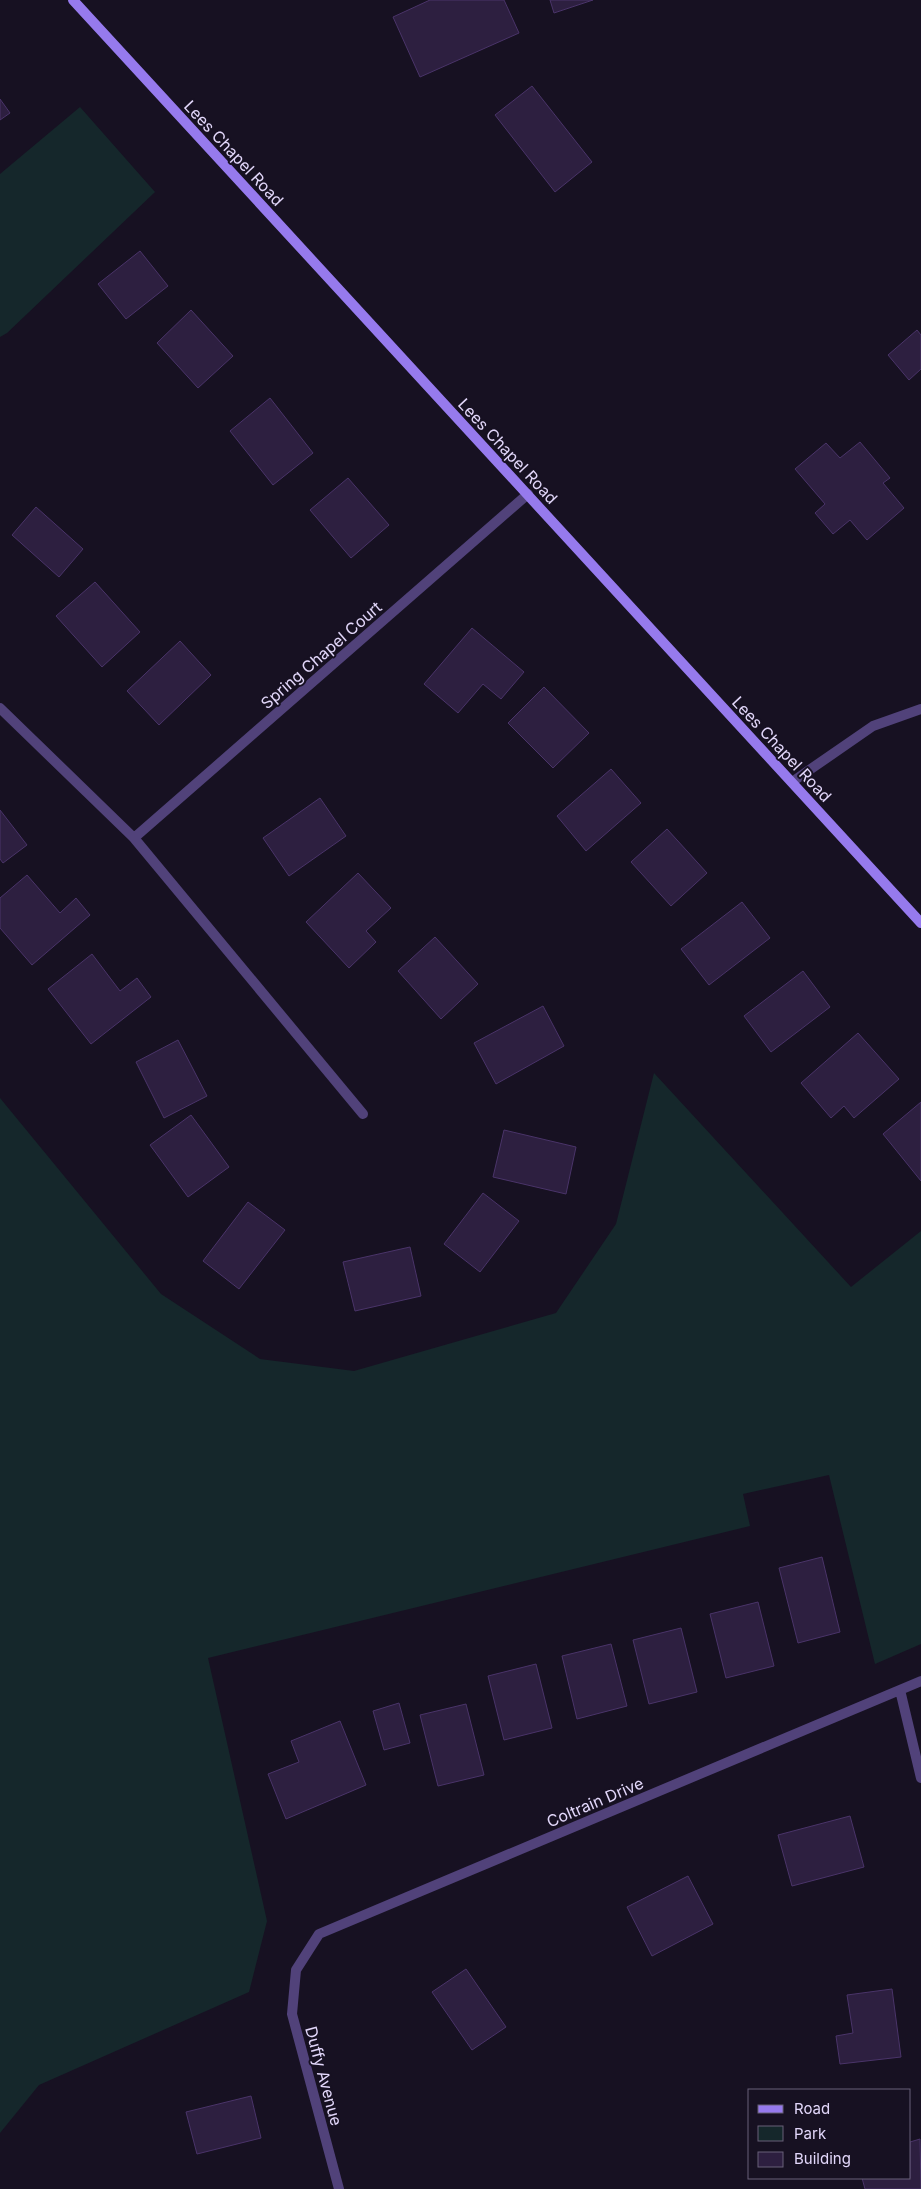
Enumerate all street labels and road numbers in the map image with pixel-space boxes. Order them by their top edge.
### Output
street label: Lees Chapel Road [180,96,288,210]
street label: Lees Chapel Road [454,394,562,508]
street label: Spring Chapel Court [256,597,386,713]
street label: Lees Chapel Road [728,692,836,806]
street label: Coltrain Drive [544,1773,646,1831]
street label: Duffy Avenue [301,2024,347,2128]

